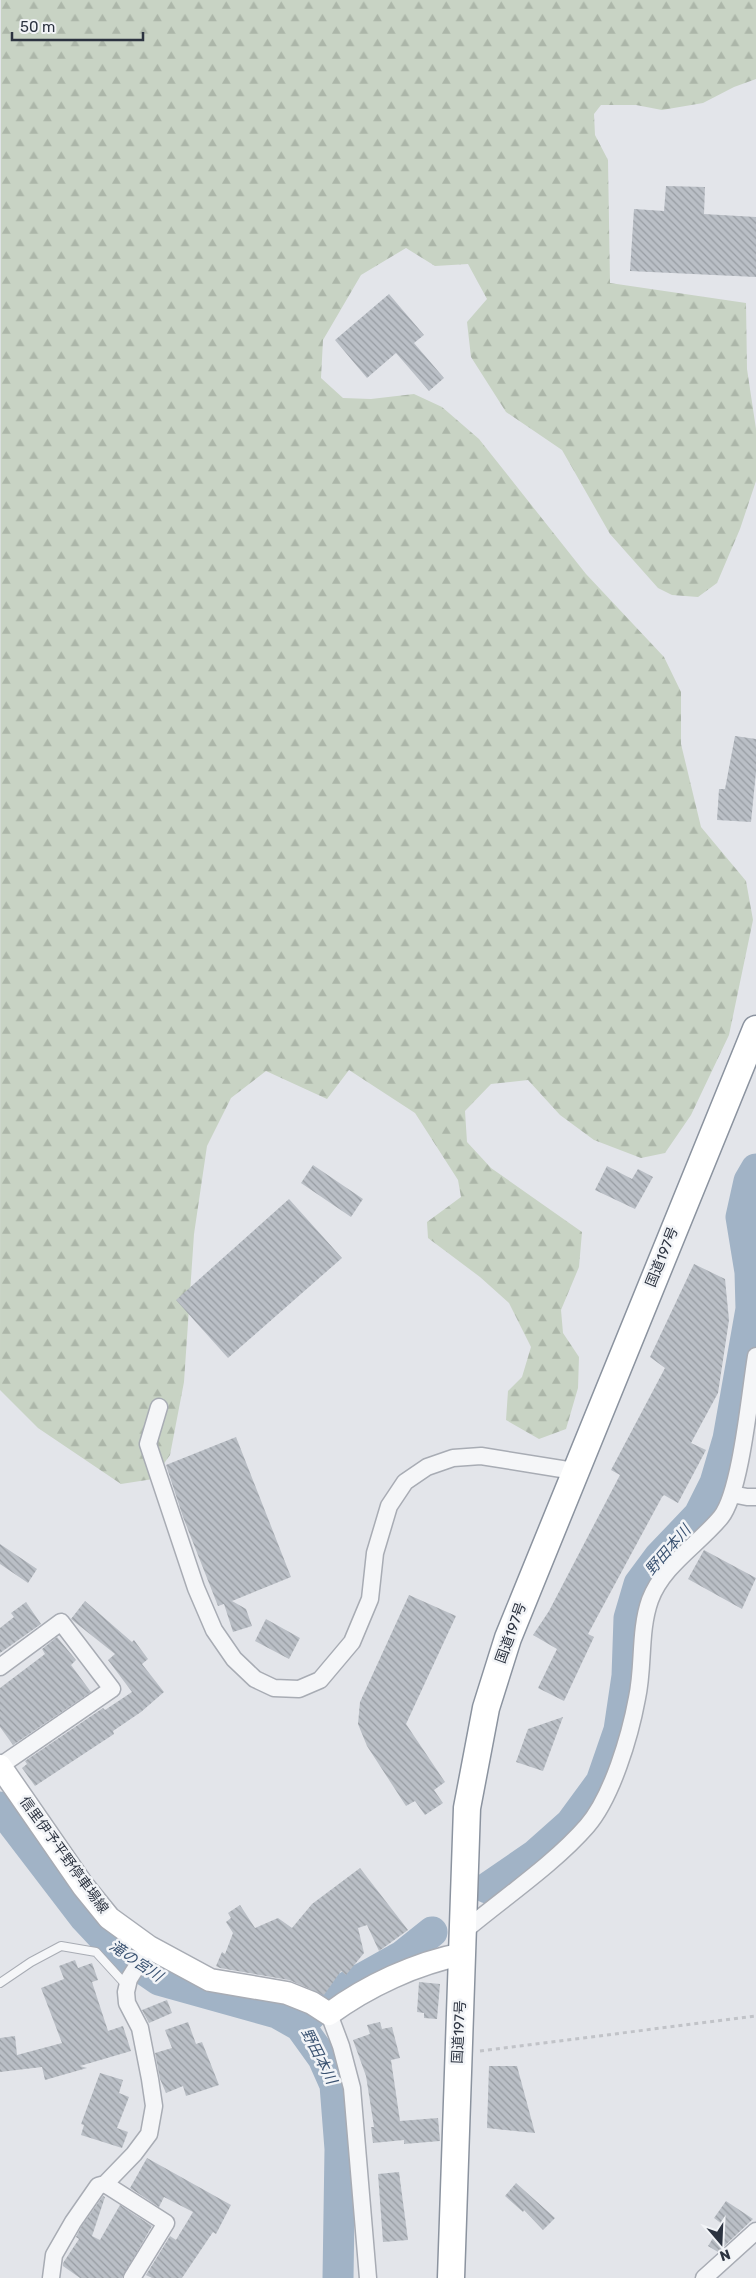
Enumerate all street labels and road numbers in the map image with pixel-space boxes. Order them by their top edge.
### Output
street label: 国道197号 [642,1224,682,1290]
street label: 国道197号 [492,1600,530,1666]
street label: 信里伊予平野停車場線 [16,1793,112,1917]
street label: 国道197号 [449,2000,469,2064]

